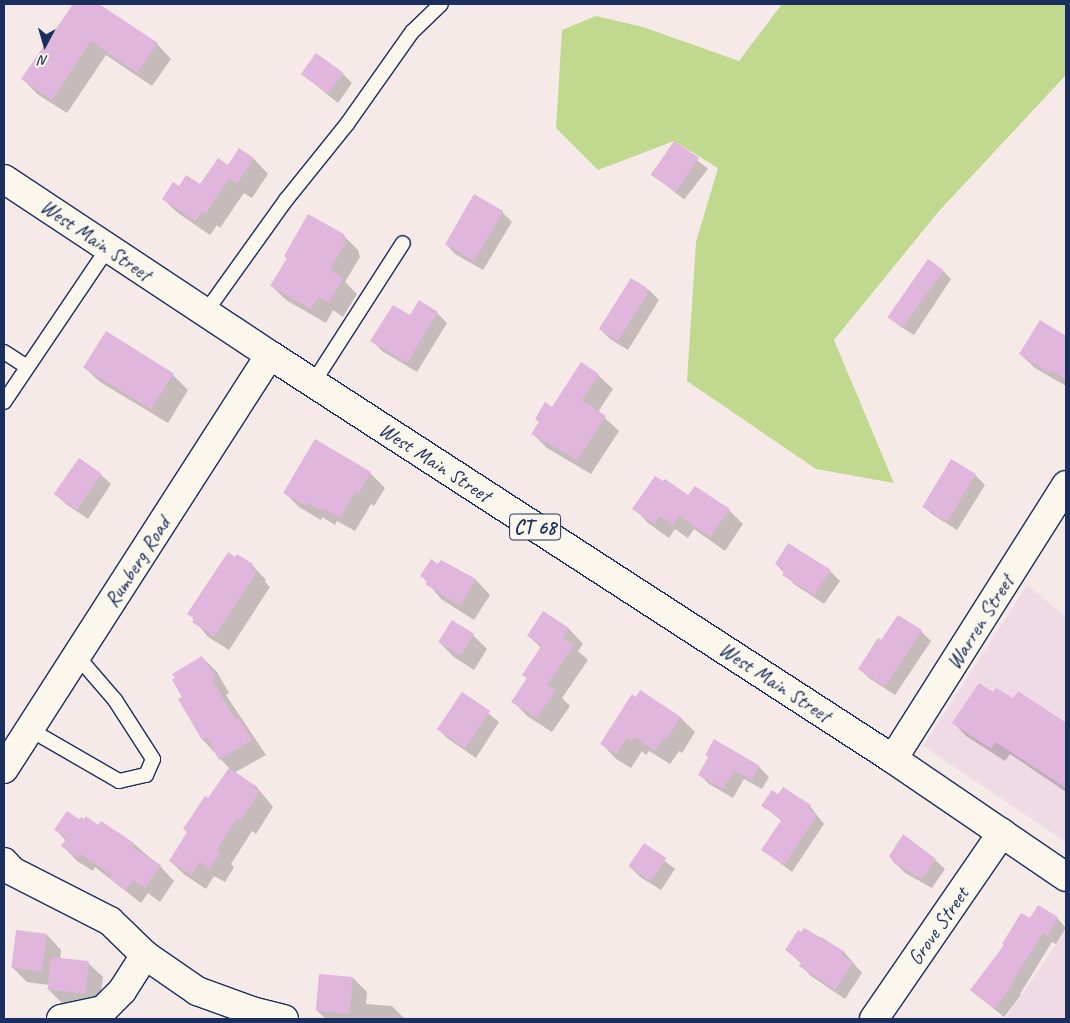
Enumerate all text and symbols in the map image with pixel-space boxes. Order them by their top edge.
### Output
north arrow [20,20,70,70]
text: N [38,52,49,69]
street label: West Main Street [35,193,157,287]
street label: West Main Street [374,416,496,508]
road number: CT 68 [509,510,561,544]
street label: Rumberg Road [99,513,175,611]
street label: Warren Street [941,570,1019,674]
street label: West Main Street [714,636,836,728]
street label: Grove Street [902,882,974,970]

